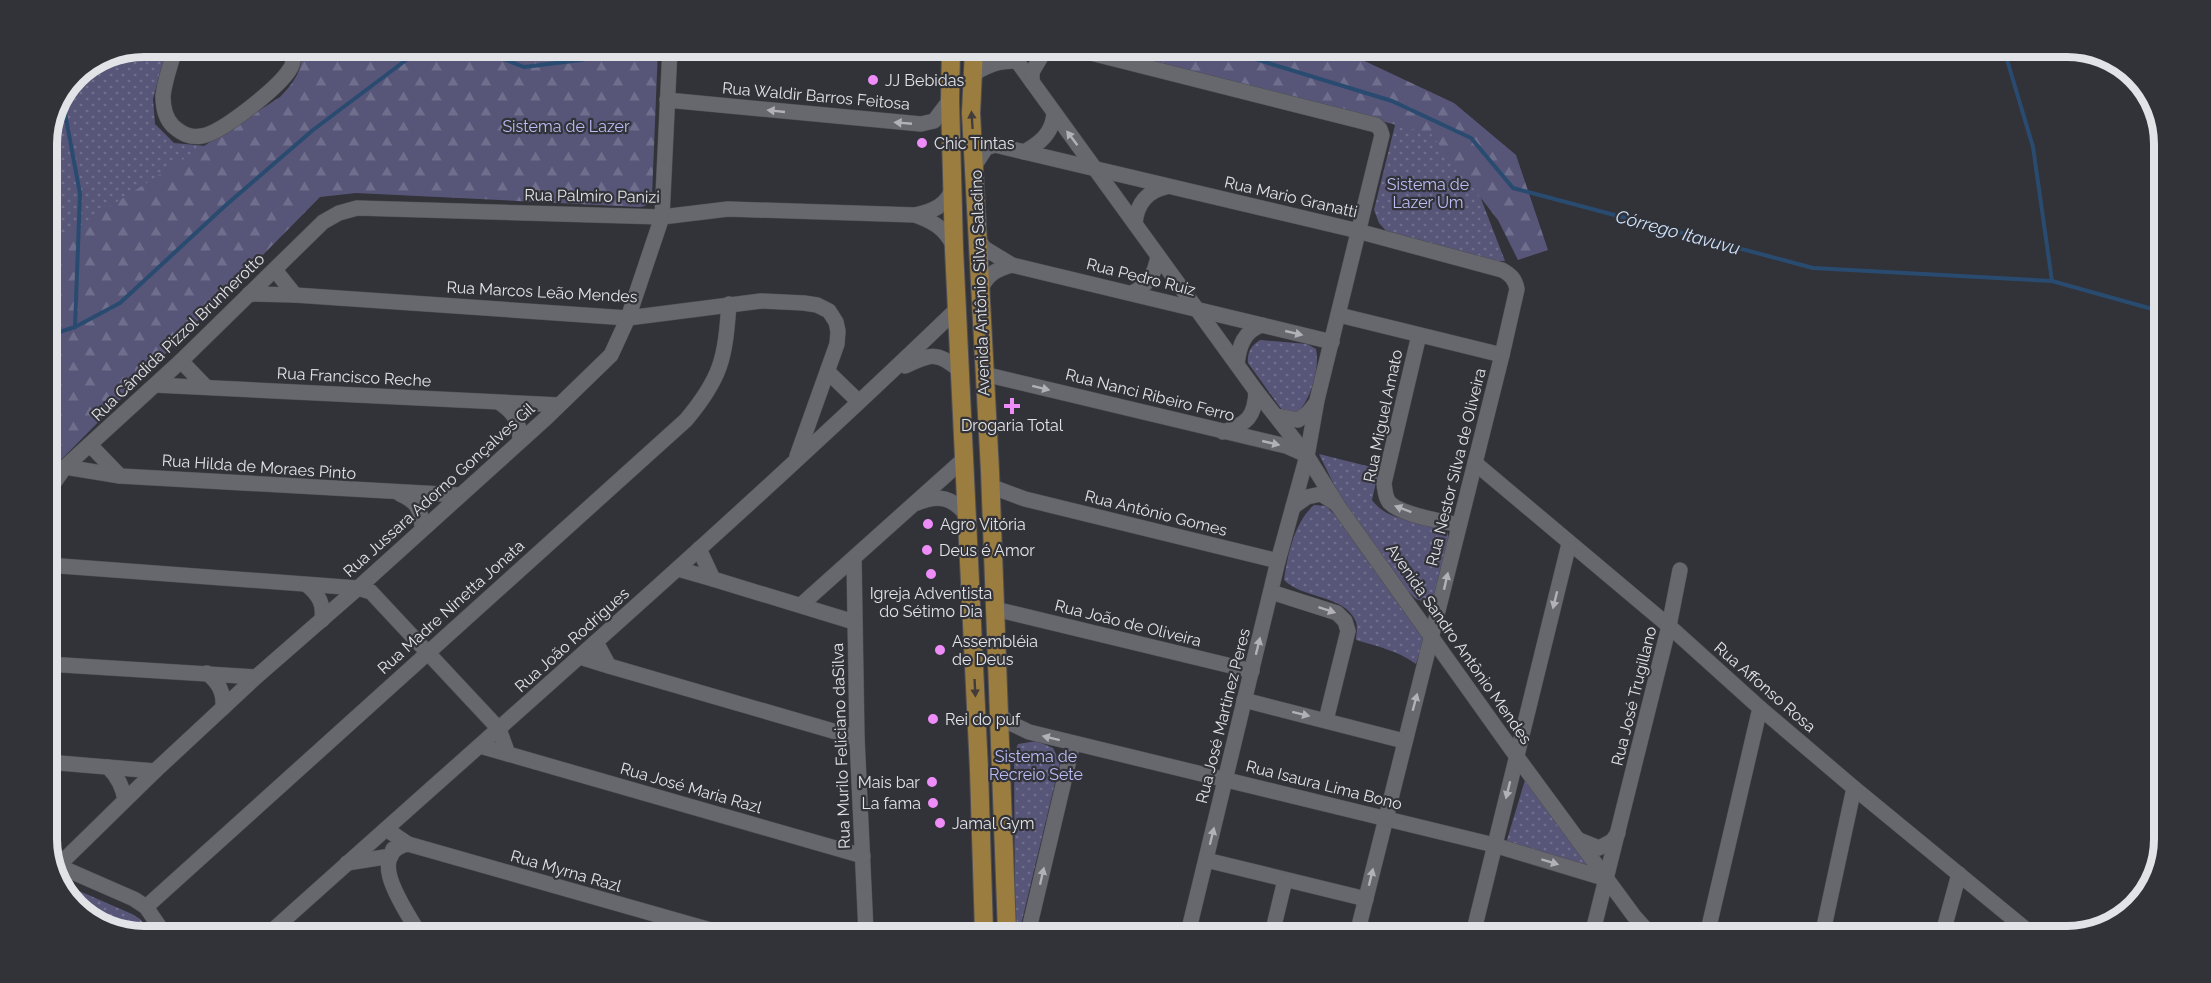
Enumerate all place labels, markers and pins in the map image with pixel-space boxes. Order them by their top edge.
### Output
place label: JJ Bebidas [885,71,964,90]
marker: JJ Bebidas [866,73,880,87]
place label: Chic Tintas [934,134,1015,153]
marker: Chic Tintas [915,136,929,150]
marker: Drogaria Total [1005,399,1019,413]
place label: Drogaria Total [961,416,1064,435]
place label: Agro Vitória [940,515,1026,534]
marker: Agro Vitória [921,517,935,531]
place label: Deus é Amor [939,541,1035,560]
marker: Deus é Amor [920,543,934,557]
marker: Igreja Adventista do Sétimo Dia [924,567,938,581]
place label: Igreja Adventista do Sétimo Dia [870,584,992,621]
place label: Assembléia de Deus [952,632,1038,669]
marker: Assembléia de Deus [933,643,947,657]
place label: Rei do puf [945,710,1021,729]
marker: Rei do puf [926,712,940,726]
place label: Mais bar [858,773,920,792]
marker: Mais bar [925,775,939,789]
place label: La fama [861,794,921,813]
marker: La fama [926,796,940,810]
place label: Jamal Gym [952,814,1034,833]
marker: Jamal Gym [933,816,947,830]

